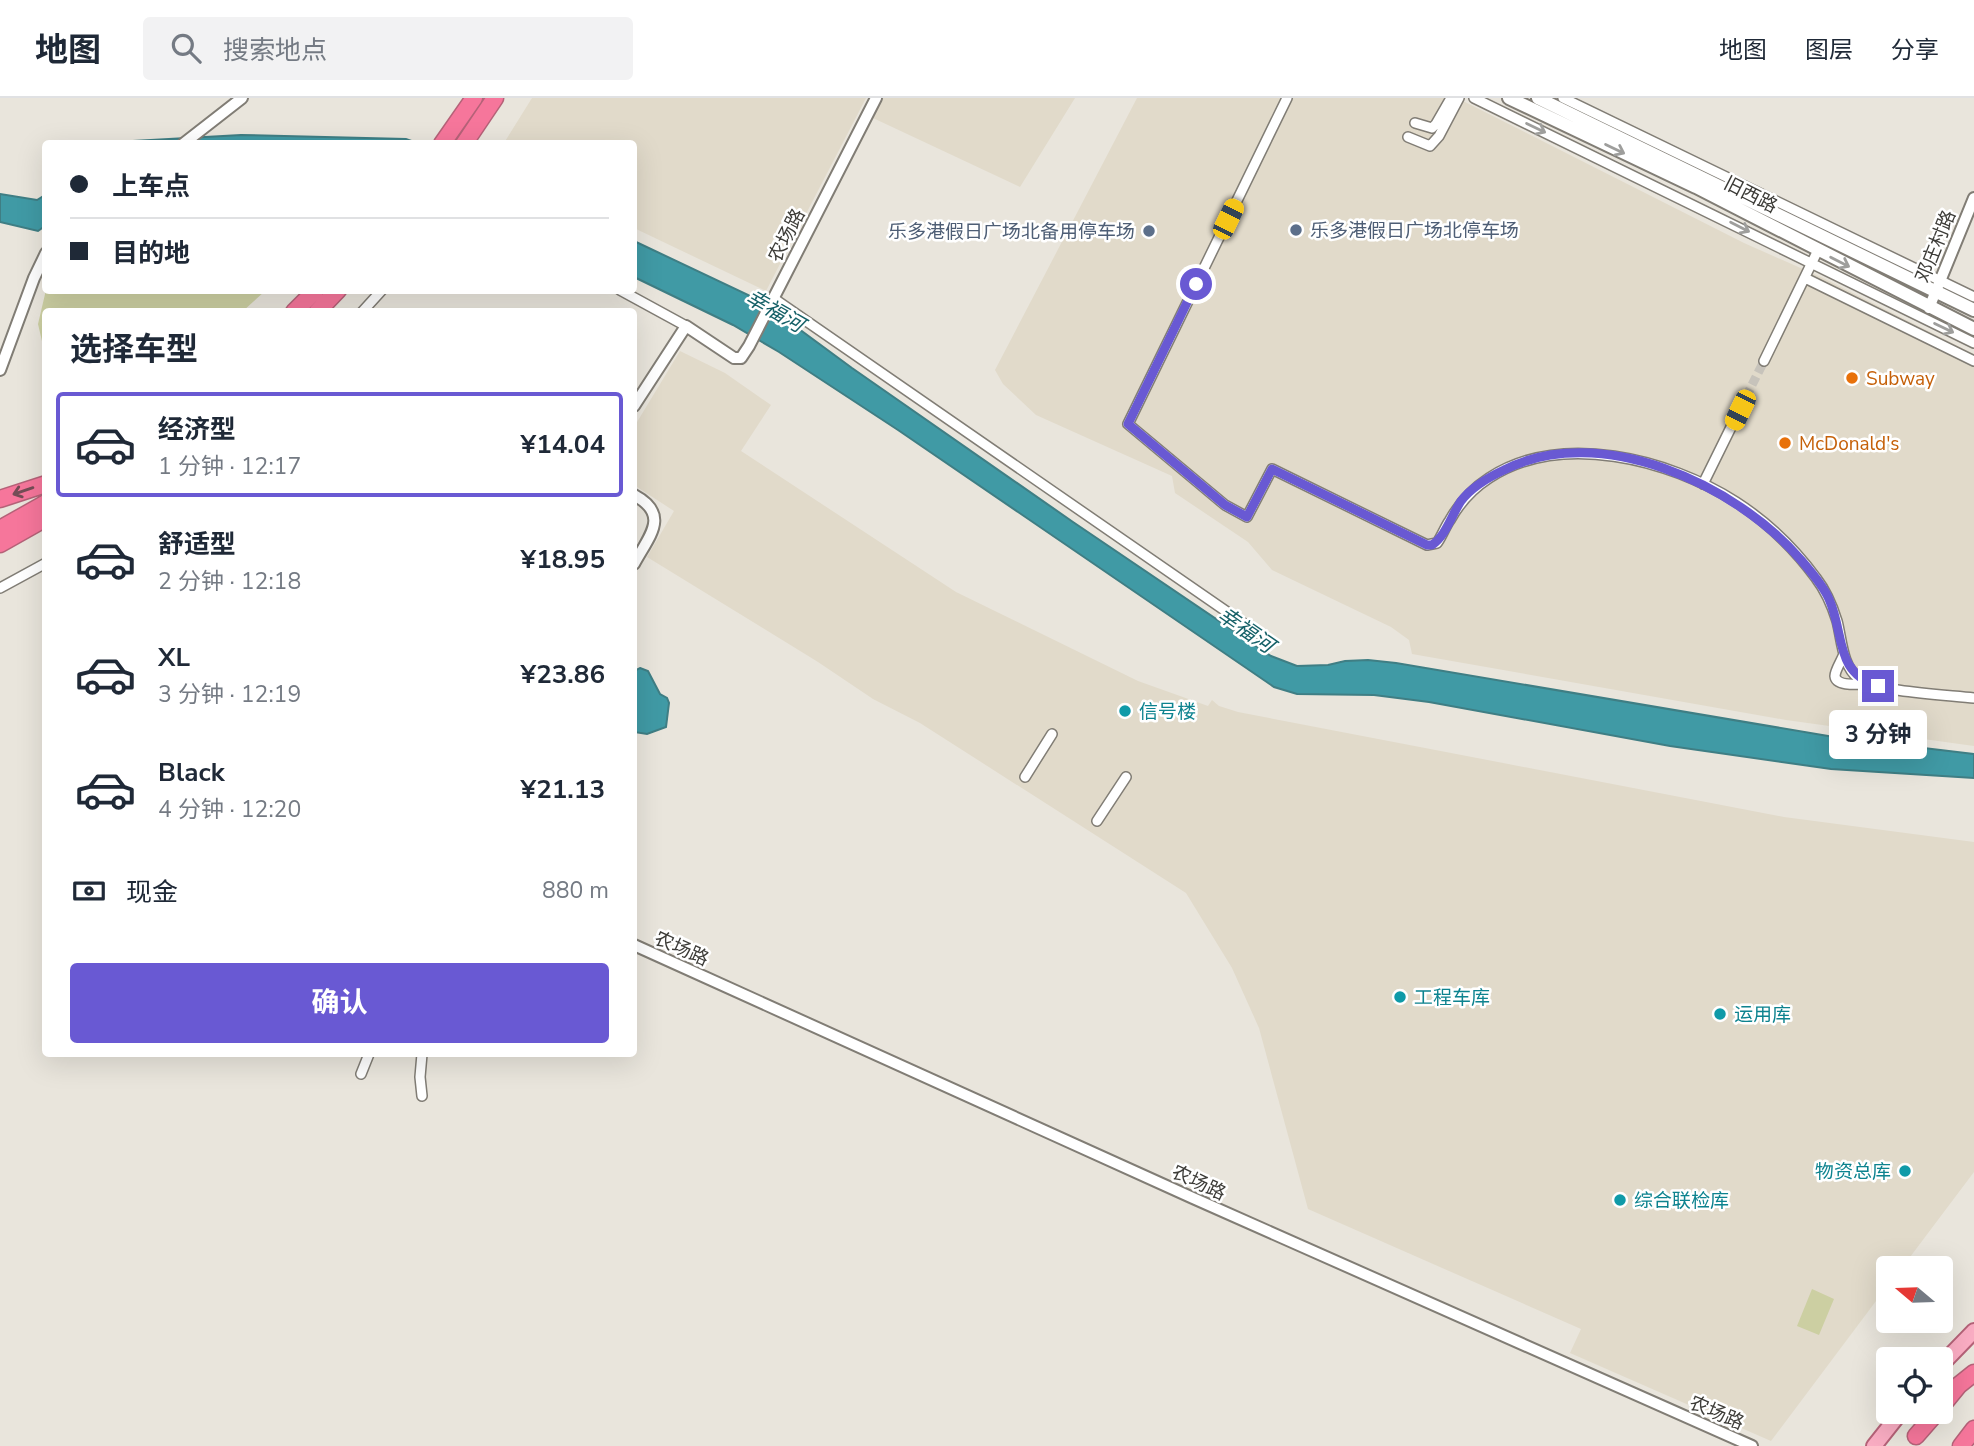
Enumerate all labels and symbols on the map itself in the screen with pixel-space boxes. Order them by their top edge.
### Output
one-way arrow [1525,122,1546,136]
one-way arrow [1604,142,1625,156]
street label: 旧西路 [1719,170,1782,219]
car [1210,196,1247,242]
street label: 农场路 [762,204,811,267]
street label: 邓庄村路 [1910,206,1962,286]
place label: 乐多港假日广场北停车场 [1310,218,1519,244]
place label: 乐多港假日广场北备用停车场 [888,219,1135,245]
one-way arrow [1729,221,1750,235]
marker: 乐多港假日广场北停车场 [1288,222,1304,238]
marker: 乐多港假日广场北备用停车场 [1141,223,1157,239]
one-way arrow [1829,255,1850,269]
route start [1180,268,1212,300]
water label: 幸福河 [741,283,813,341]
one-way arrow [1933,322,1954,336]
place label: Subway [1866,366,1935,392]
marker: Subway [1844,370,1860,386]
car [1722,387,1759,433]
place label: McDonald's [1799,431,1900,457]
marker: McDonald's [1777,435,1793,451]
one-way arrow [12,486,34,499]
water label: 幸福河 [1212,600,1283,662]
route end [1862,670,1894,702]
place label: 信号楼 [1139,699,1196,725]
marker: 信号楼 [1117,703,1133,719]
callout: 3 分钟 [1829,710,1927,760]
street label: 农场路 [650,925,713,972]
place label: 工程车库 [1414,985,1490,1011]
marker: 工程车库 [1392,989,1408,1005]
place label: 运用库 [1734,1002,1791,1028]
marker: 运用库 [1712,1006,1728,1022]
street label: 农场路 [1167,1159,1230,1207]
place label: 物资总库 [1815,1159,1891,1185]
marker: 物资总库 [1897,1163,1913,1179]
place label: 综合联检库 [1634,1188,1729,1214]
marker: 综合联检库 [1612,1192,1628,1208]
north arrow [1876,1256,1953,1334]
street label: 农场路 [1685,1390,1748,1436]

